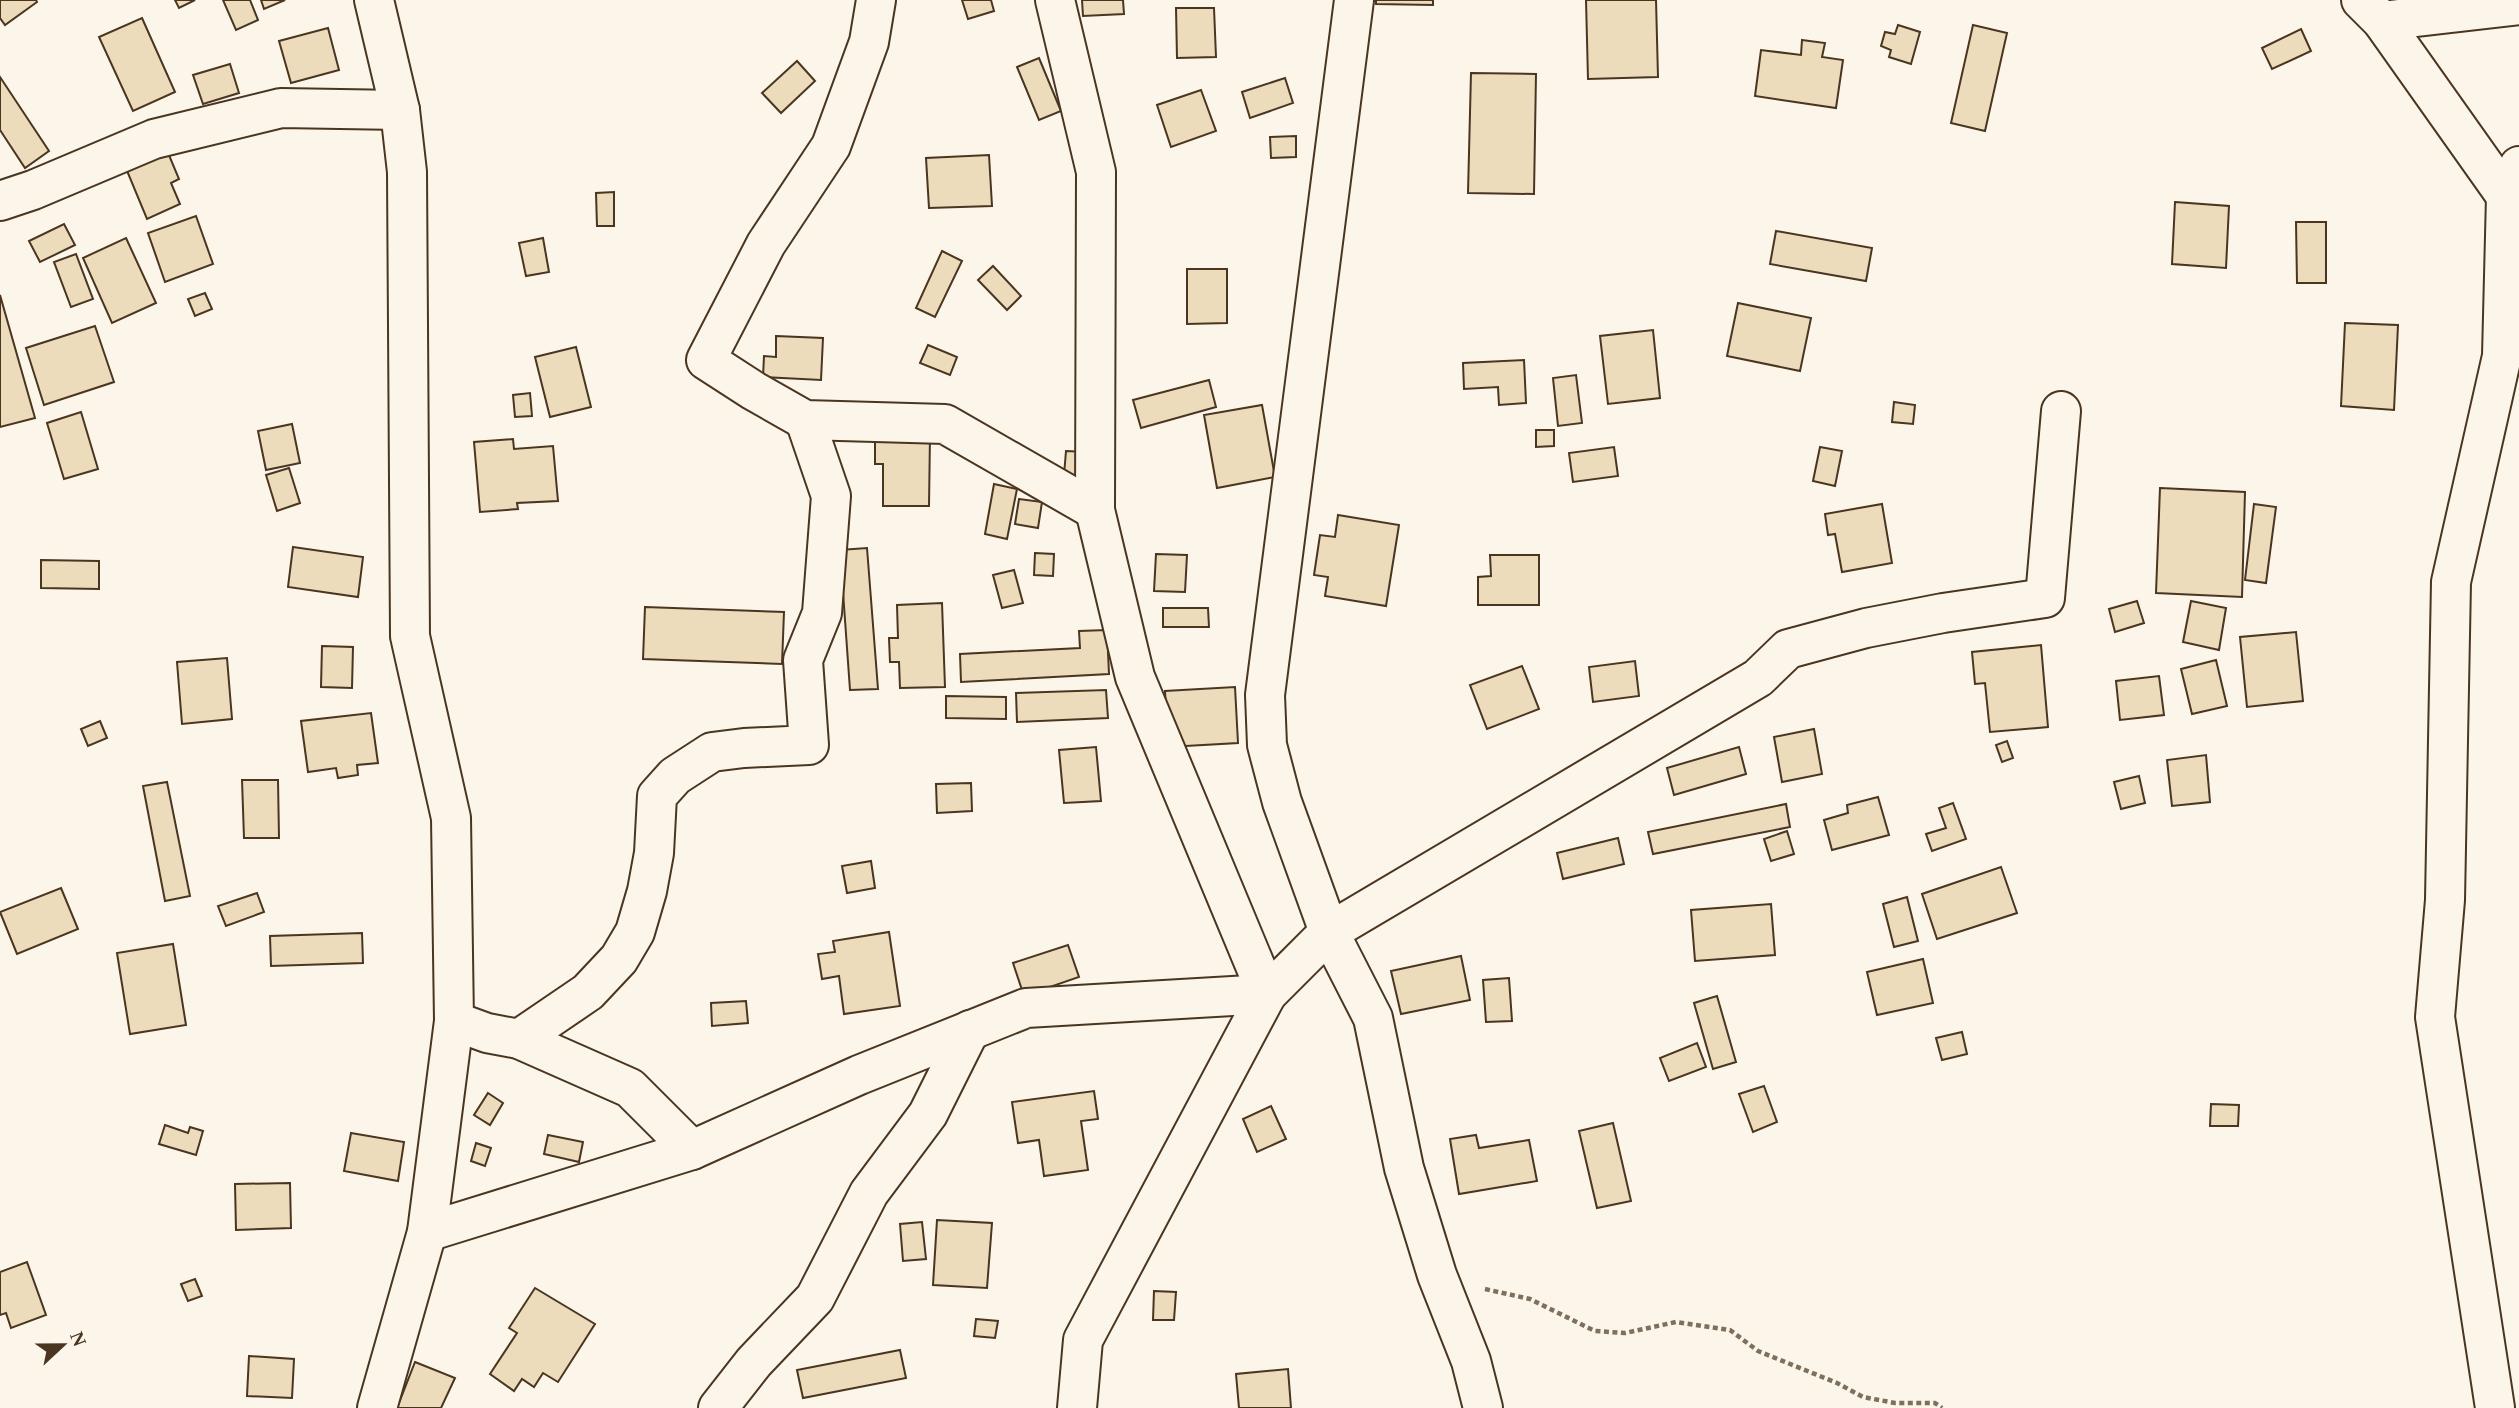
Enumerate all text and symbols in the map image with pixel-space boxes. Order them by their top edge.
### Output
north arrow [28,1310,98,1380]
text: N [66,1329,91,1349]

